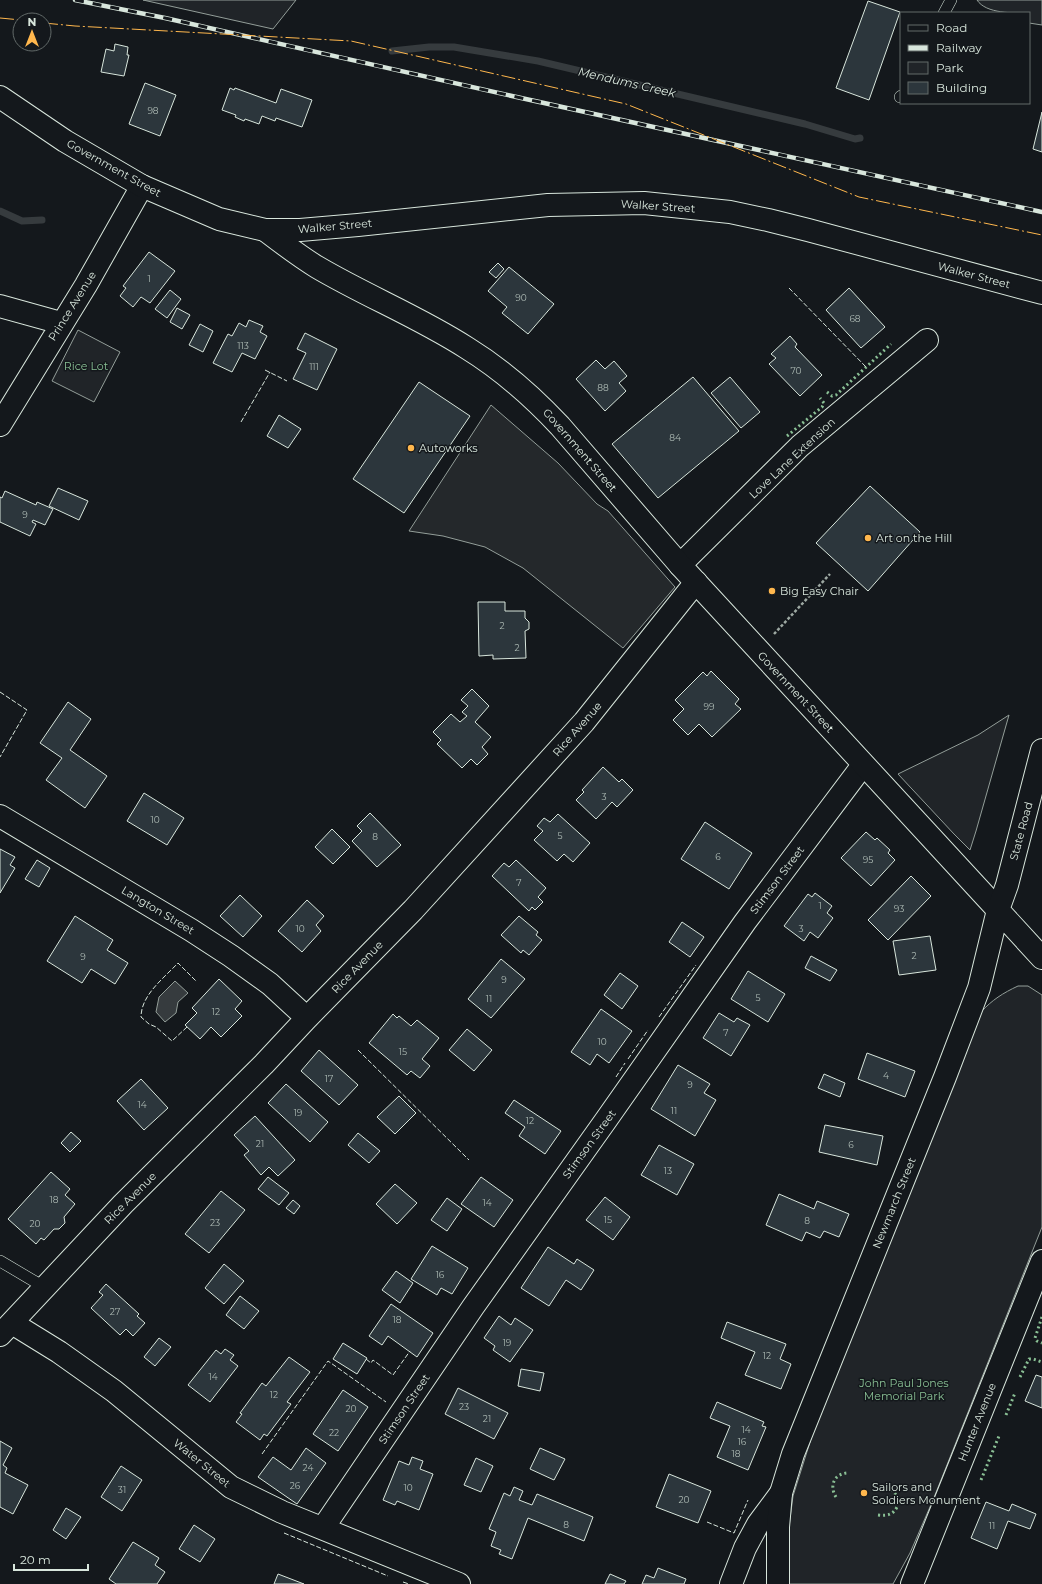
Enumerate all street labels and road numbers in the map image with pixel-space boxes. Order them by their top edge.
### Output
street label: Government Street [64,136,164,200]
street label: Walker Street [620,196,696,216]
street label: Walker Street [297,216,373,236]
street label: Walker Street [936,259,1012,292]
street label: Prince Avenue [45,268,99,343]
street label: Government Street [540,405,620,495]
street label: Love Lane Extension [746,415,838,501]
street label: Government Street [755,649,838,736]
street label: Rice Avenue [549,698,605,759]
street label: State Road [1006,800,1036,862]
street label: Stimson Street [747,843,807,917]
street label: Langton Street [119,883,197,938]
street label: Rice Avenue [328,937,386,996]
street label: Stimson Street [559,1106,619,1181]
street label: Newmarch Street [869,1155,919,1251]
street label: Rice Avenue [101,1169,159,1227]
street label: Stimson Street [375,1371,433,1447]
street label: Hunter Avenue [955,1380,999,1463]
street label: Water Street [171,1436,234,1491]

